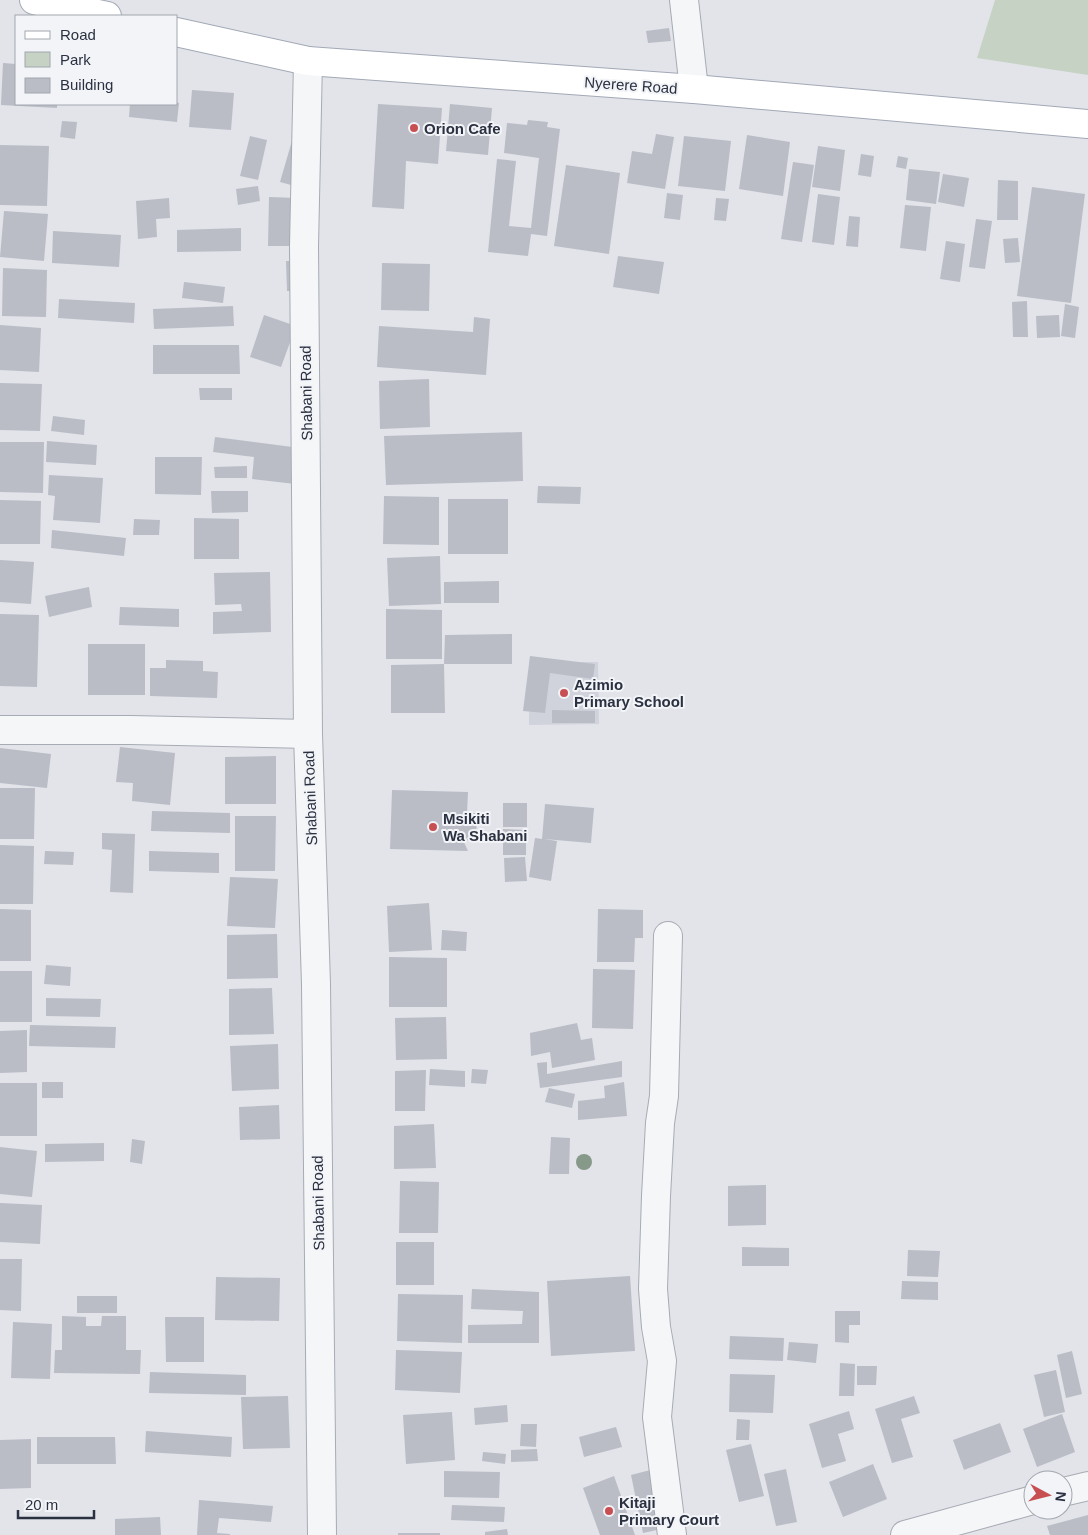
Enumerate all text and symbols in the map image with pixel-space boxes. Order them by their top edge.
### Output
legend [15,15,178,105]
text: Road [60,26,96,43]
text: Park [60,51,91,68]
street label: Nyerere Road [584,73,678,97]
text: Building [60,76,113,93]
place label: Orion Cafe [424,120,501,137]
marker: Orion Cafe [408,122,420,134]
street label: Shabani Road [297,345,315,441]
place label: Azimio Primary School [574,676,684,710]
marker: Azimio Primary School [558,687,570,699]
street label: Shabani Road [300,750,320,846]
place label: Msikiti Wa Shabani [443,810,527,844]
marker: Msikiti Wa Shabani [427,821,439,833]
street label: Shabani Road [309,1155,327,1251]
north arrow [1023,1470,1073,1520]
scale bar [18,1488,94,1520]
text: N [1052,1491,1069,1503]
place label: Kitaji Primary Court [619,1494,719,1528]
text: 20 m [25,1496,58,1513]
marker: Kitaji Primary Court [603,1505,615,1517]

